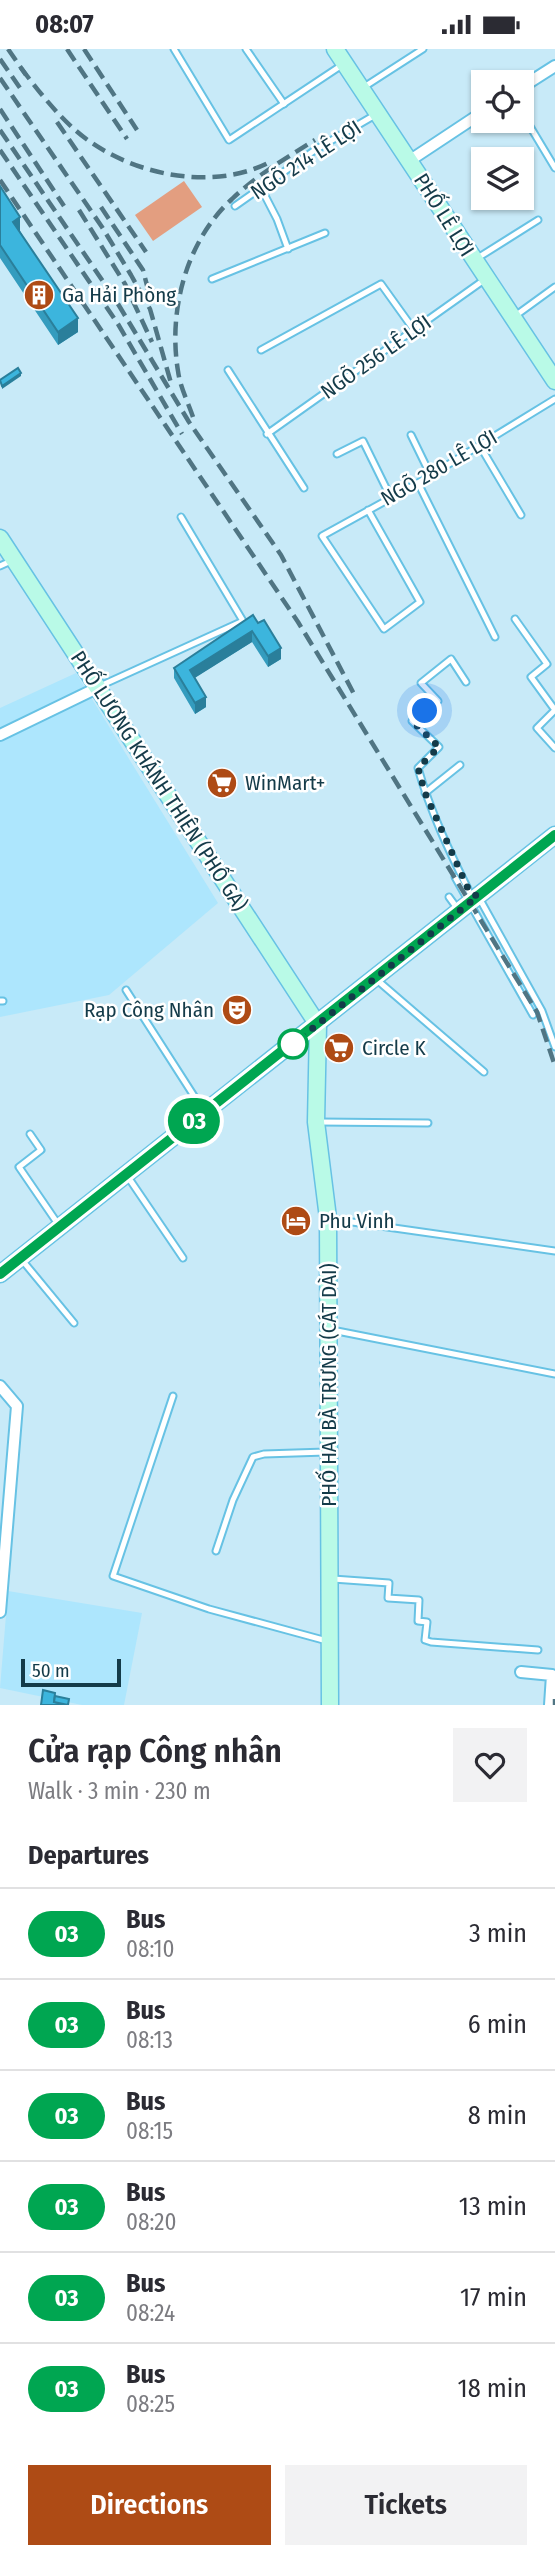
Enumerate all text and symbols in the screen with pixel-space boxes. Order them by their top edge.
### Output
text: 08:07 [35,9,94,40]
map controls [471,70,534,210]
button: locate [471,70,534,133]
street label: NGÕ 214 LÊ LỢI [246,115,366,205]
button: layers [471,147,534,210]
street label: PHỐ LÊ LỢI [408,168,481,261]
building icon: Ga Hải Phòng [22,278,56,312]
place label: Ga Hải Phòng [62,282,176,308]
street label: NGÕ 256 LÊ LỢI [316,309,436,405]
street label: NGÕ 280 LÊ LỢI [376,424,502,512]
street label: PHỐ LƯƠNG KHÁNH THIỆN (PHỐ GA) [65,646,254,916]
your location [407,693,442,728]
supermarket icon: WinMart+ [205,766,239,800]
place label: WinMart+ [245,770,325,796]
theatre icon: Rạp Công Nhân [220,993,254,1027]
place label: Rạp Công Nhân [84,997,214,1023]
unlabelled marker [278,1029,308,1059]
supermarket icon: Circle K [322,1031,356,1065]
place label: Circle K [362,1035,426,1061]
line badge: 03 [162,1098,226,1144]
text: 03 [182,1107,206,1135]
hotel icon: Phu Vinh [279,1204,313,1238]
place label: Phu Vinh [319,1208,395,1234]
street label: PHỐ HAI BÀ TRƯNG (CÁT DÀI) [315,1263,342,1507]
scale bar [21,1656,121,1688]
text: 50 m [32,1659,70,1682]
button: heart [453,1728,527,1802]
text: Cửa rạp Công nhân [28,1731,282,1771]
text: Walk · 3 min · 230 m [28,1777,211,1805]
text: Departures [28,1840,149,1871]
text: Bus [126,1904,165,1935]
text: 3 min [469,1918,527,1949]
text: 03 [54,1920,79,1948]
text: 08:10 [126,1935,174,1963]
text: Bus [126,1995,165,2026]
text: 6 min [468,2009,527,2040]
text: 03 [54,2011,79,2039]
text: 08:13 [126,2026,173,2054]
text: Bus [126,2086,165,2117]
text: 8 min [468,2100,527,2131]
text: 03 [54,2102,79,2130]
text: 08:15 [126,2117,173,2145]
text: Bus [126,2177,165,2208]
text: 13 min [459,2191,527,2222]
text: 03 [54,2193,79,2221]
text: 08:20 [126,2208,177,2236]
text: Bus [126,2268,165,2299]
text: 17 min [460,2282,527,2313]
text: 03 [54,2284,79,2312]
text: 08:24 [126,2299,175,2327]
text: Bus [126,2359,165,2390]
text: 18 min [458,2373,527,2404]
text: 03 [54,2375,79,2403]
text: 08:25 [126,2390,175,2418]
button: Directions [28,2465,271,2545]
button: Tickets [285,2465,527,2545]

